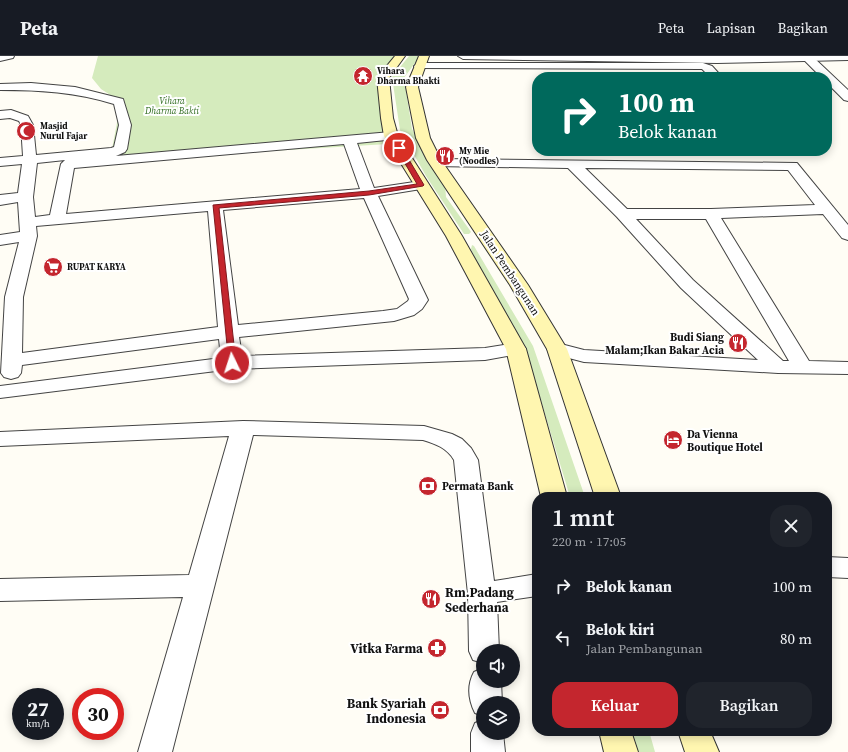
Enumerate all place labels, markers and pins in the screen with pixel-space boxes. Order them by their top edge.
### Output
temple icon: Vihara Dharma Bhakti [352,65,374,87]
place label: Vihara Dharma Bhakti [377,65,440,87]
mosque icon: Masjid Nurul Fajar [15,120,37,142]
place label: Masjid Nurul Fajar [40,120,88,142]
pin [382,131,416,165]
restaurant icon: My Mie (Noodles) [434,145,456,167]
place label: My Mie (Noodles) [459,145,499,167]
supermarket icon: RUPAT KARYA [42,256,64,278]
place label: RUPAT KARYA [67,261,126,273]
place label: Budi Siang Malam;Ikan Bakar Acia [605,330,724,358]
restaurant icon: Budi Siang Malam;Ikan Bakar Acia [727,332,749,354]
place label: Da Vienna Boutique Hotel [687,427,763,455]
hotel icon: Da Vienna Boutique Hotel [662,429,684,451]
bank icon: Permata Bank [417,475,439,497]
place label: Permata Bank [442,479,514,494]
place label: Rm.Padang Sederhana [445,584,514,616]
restaurant icon: Rm.Padang Sederhana [420,588,442,610]
pharmacy icon: Vitka Farma [426,637,448,659]
place label: Vitka Farma [350,640,423,657]
place label: Bank Syariah Indonesia [347,695,426,727]
bank icon: Bank Syariah Indonesia [429,699,451,721]

